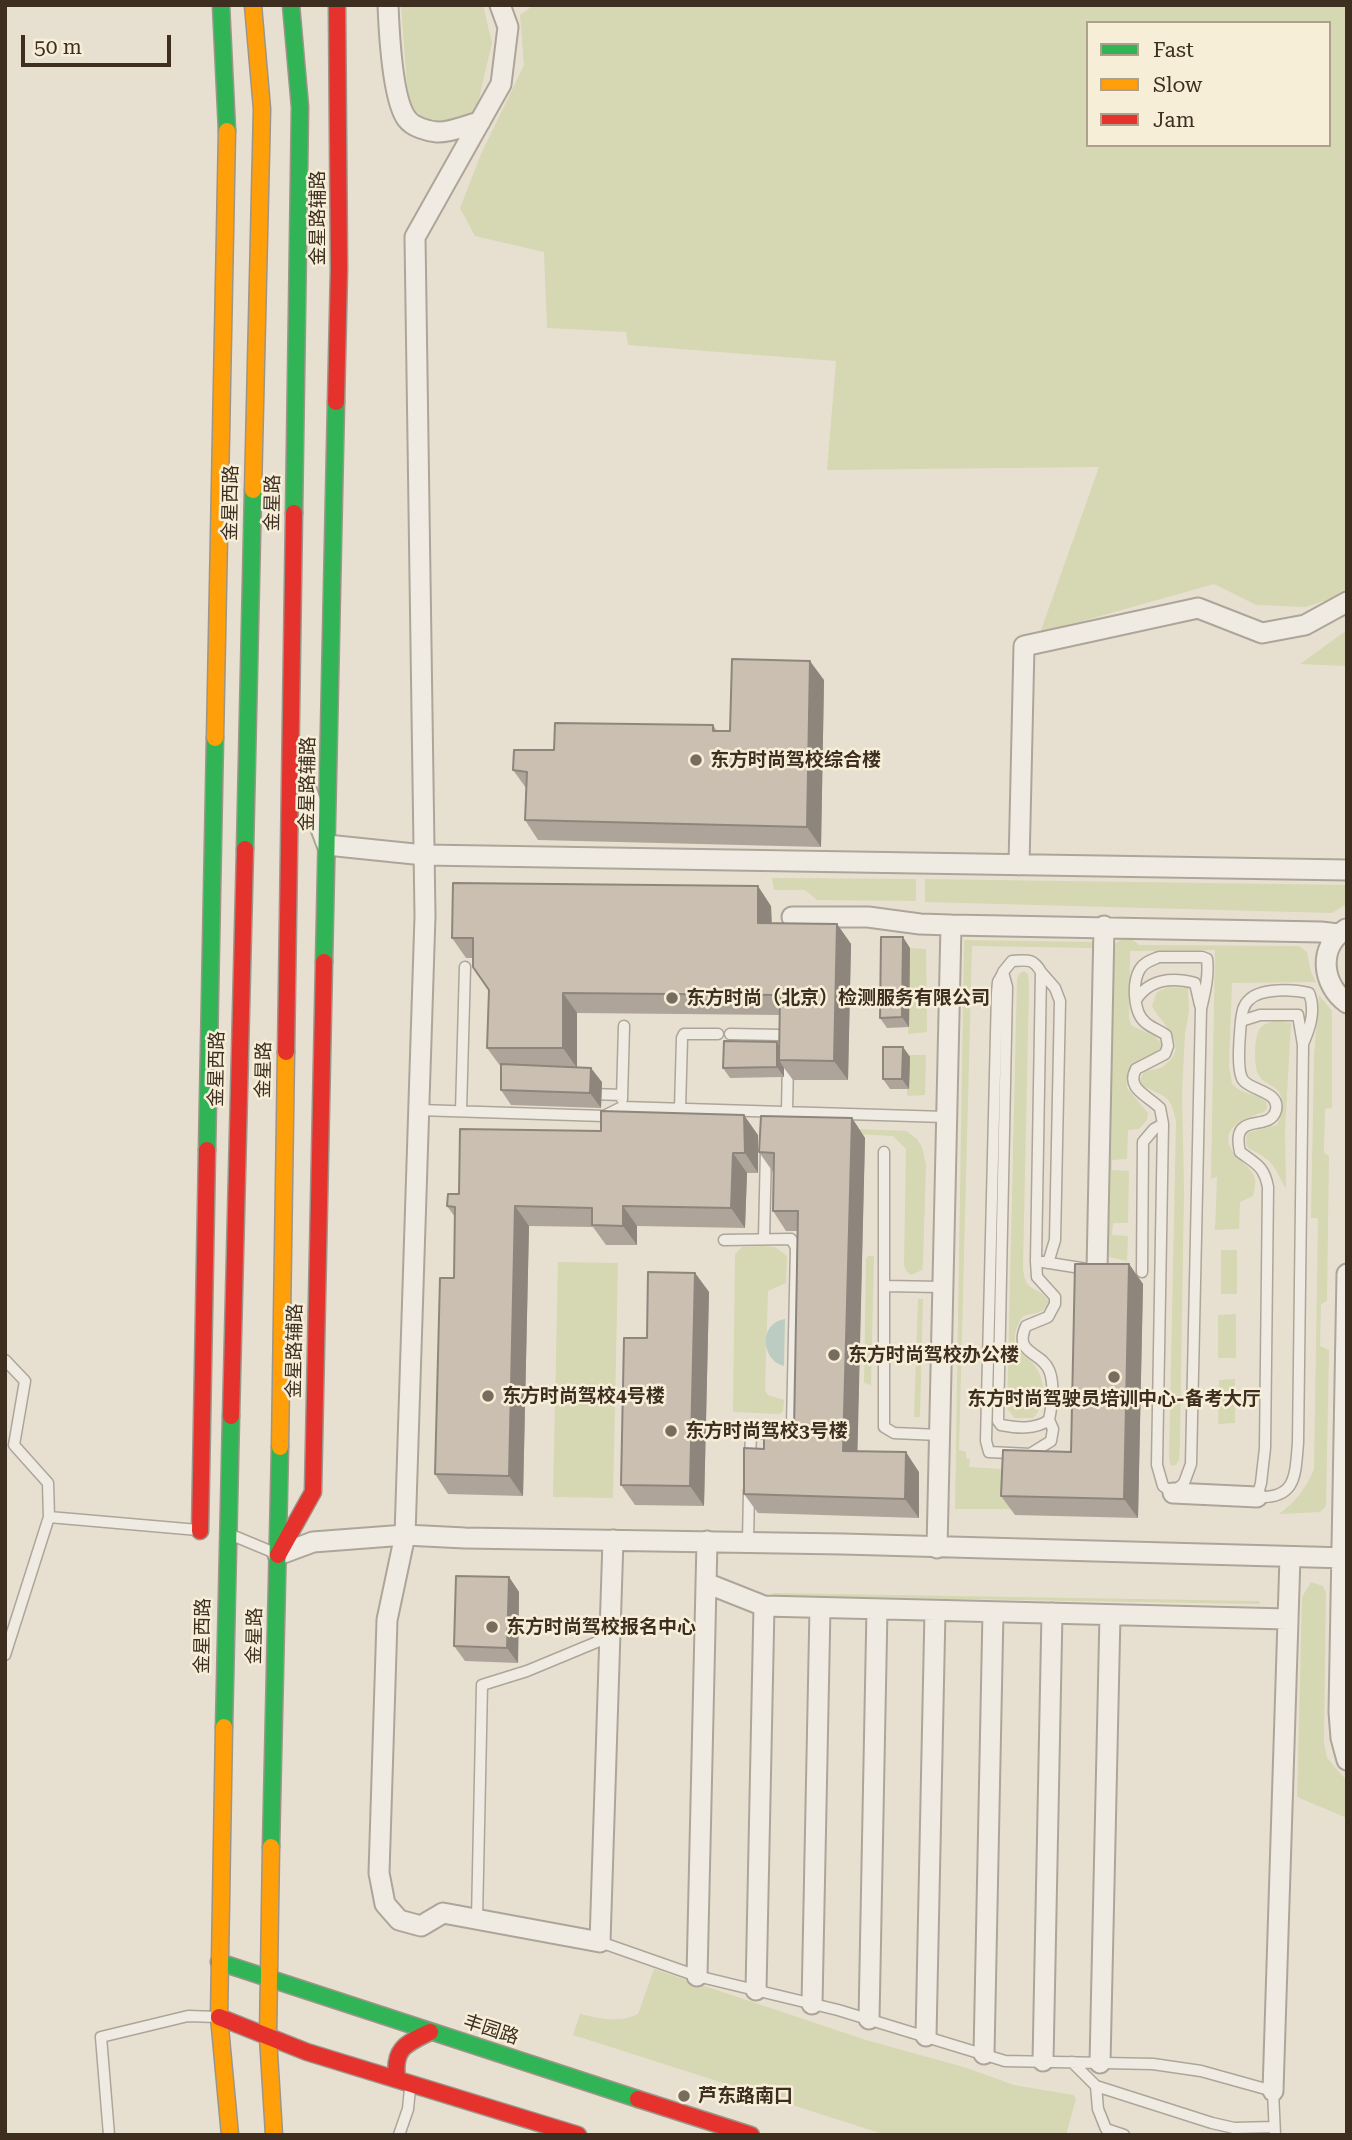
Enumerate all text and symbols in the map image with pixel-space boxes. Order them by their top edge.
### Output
scale bar [24,21,175,65]
legend [1086,21,1331,147]
text: 50 m [34,35,82,59]
text: Fast [1153,38,1194,62]
text: Slow [1153,73,1202,97]
text: Jam [1153,108,1195,132]
street label: 金星路辅路 [307,171,329,265]
street label: 金星西路 [219,465,243,541]
street label: 金星路 [261,474,285,532]
street label: 金星路辅路 [296,736,320,832]
place label: 东方时尚驾校综合楼 [710,749,881,771]
marker: 东方时尚驾校综合楼 [688,752,704,768]
place label: 东方时尚（北京）检测服务有限公司 [686,987,990,1009]
marker: 东方时尚（北京）检测服务有限公司 [664,990,680,1006]
street label: 金星西路 [205,1031,229,1107]
street label: 金星路 [252,1041,276,1099]
street label: 金星路辅路 [283,1303,307,1399]
place label: 东方时尚驾校办公楼 [848,1344,1019,1366]
marker: 东方时尚驾校办公楼 [826,1347,842,1363]
marker: 东方时尚驾驶员培训中心-备考大厅 [1106,1369,1122,1385]
place label: 东方时尚驾校4号楼 [502,1385,665,1407]
marker: 东方时尚驾校4号楼 [480,1388,496,1404]
place label: 东方时尚驾驶员培训中心-备考大厅 [967,1388,1261,1410]
place label: 东方时尚驾校3号楼 [685,1420,848,1442]
marker: 东方时尚驾校3号楼 [663,1423,679,1439]
street label: 金星西路 [191,1598,215,1674]
street label: 金星路 [243,1607,267,1665]
place label: 东方时尚驾校报名中心 [506,1616,696,1638]
marker: 东方时尚驾校报名中心 [484,1619,500,1635]
street label: 丰园路 [460,2010,522,2050]
place label: 芦东路南口 [698,2085,793,2107]
marker: 芦东路南口 [676,2088,692,2104]

